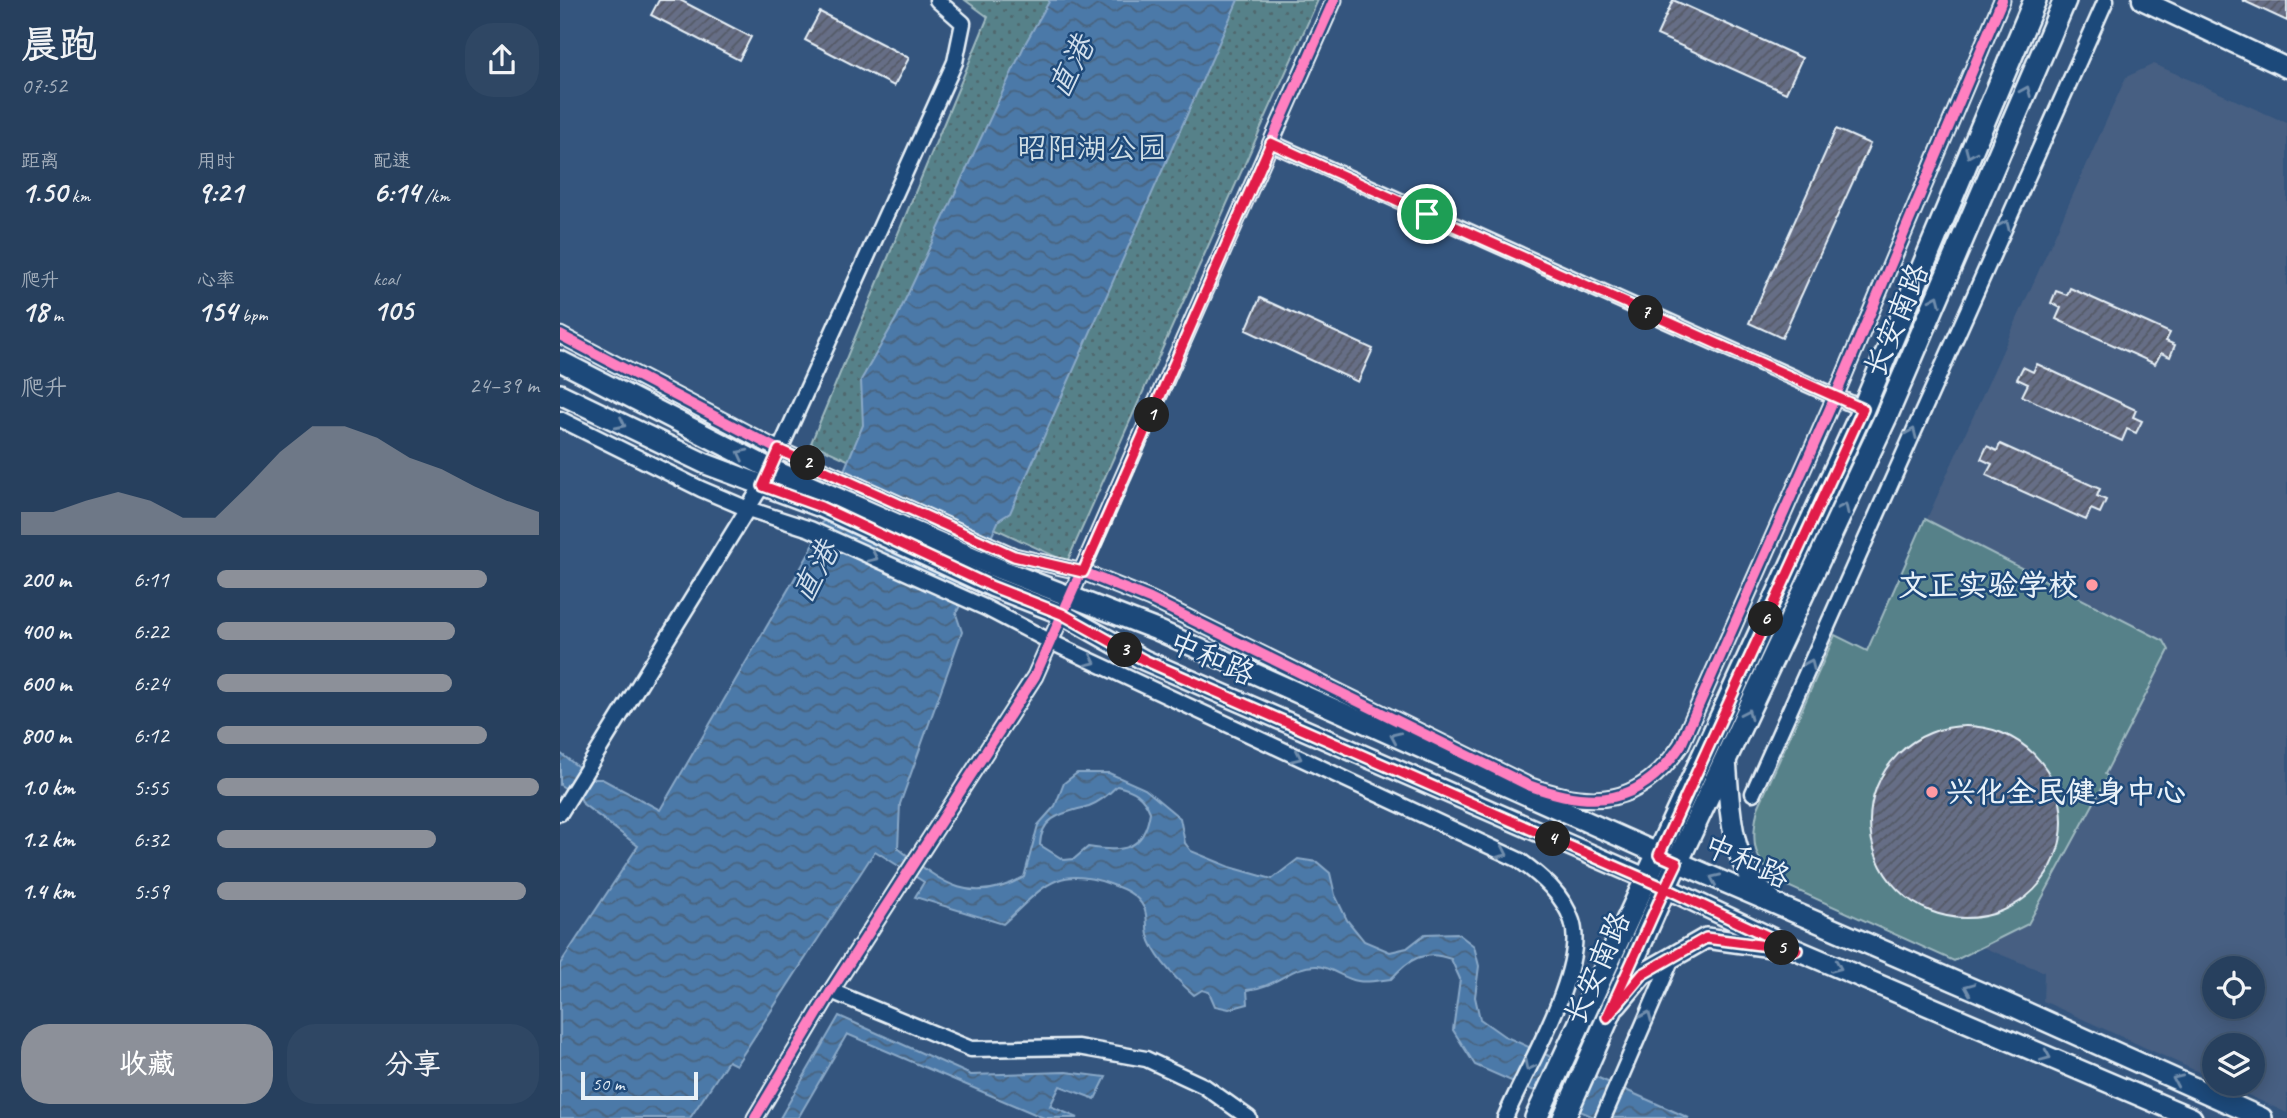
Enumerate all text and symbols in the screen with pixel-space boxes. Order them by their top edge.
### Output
text: 晨跑 [21,21,97,68]
button: share [465,23,539,97]
water label: 直港 [1038,27,1105,105]
text: 07:52 [21,71,67,100]
one-way arrow [2018,86,2032,98]
park label: 昭阳湖公园 [1017,129,1167,167]
one-way arrow [1964,146,1978,159]
text: 距离 [21,149,59,173]
text: 用时 [197,149,235,173]
text: 配速 [373,149,411,173]
text: 1.50 [21,173,67,211]
text: 9:21 [197,173,243,211]
text: 6:14 [373,173,420,211]
text: km [67,184,90,208]
text: /km [420,184,450,208]
pin [1397,184,1457,244]
icon: arrive [1408,195,1446,233]
one-way arrow [1997,220,2011,233]
street label: 长安南路 [1855,257,1937,383]
text: kcal [373,267,398,291]
text: 爬升 [21,268,59,292]
text: 心率 [197,268,235,292]
text: 105 [373,291,413,329]
text: 18 [21,292,48,330]
text: 154 [197,292,237,330]
one-way arrow [1928,295,1942,307]
pin: 7 [1628,296,1664,330]
text: 7 [1641,300,1650,324]
text: m [48,303,63,327]
text: bpm [237,303,268,327]
text: 24–39 m [469,371,539,400]
text: 爬升 [21,373,67,402]
pin: 1 [1134,398,1170,432]
text: 1 [1147,402,1156,426]
one-way arrow [614,416,626,430]
one-way arrow [1904,428,1918,441]
pin: 2 [790,446,826,480]
one-way arrow [737,449,749,463]
text: 2 [803,450,812,474]
one-way arrow [1836,503,1850,515]
water label: 直港 [782,531,850,610]
one-way arrow [865,549,878,563]
text: 200 m [21,565,71,594]
text: 6:11 [133,565,169,594]
place label: 文正实验学校 [1898,566,2078,604]
marker: 文正实验学校 [2084,577,2100,593]
pin: 6 [1748,602,1784,636]
text: 6 [1761,606,1770,630]
text: 400 m [21,617,71,646]
text: 6:22 [133,617,169,646]
street label: 中和路 [1163,622,1261,694]
pin: 3 [1108,632,1142,668]
text: 3 [1120,637,1129,661]
one-way arrow [1083,653,1096,667]
one-way arrow [1802,659,1816,671]
text: 600 m [21,669,71,698]
text: 6:24 [133,669,169,698]
one-way arrow [1739,709,1753,721]
text: 800 m [21,721,71,750]
text: 6:12 [133,721,169,750]
one-way arrow [1390,731,1403,745]
one-way arrow [1290,749,1302,763]
text: 1.0 km [21,773,75,802]
text: 5:55 [133,773,169,802]
place label: 兴化全民健身中心 [1946,773,2186,811]
marker: 兴化全民健身中心 [1924,784,1940,800]
pin: 4 [1536,822,1570,856]
text: 1.2 km [21,825,75,854]
text: 6:32 [133,825,169,854]
street label: 中和路 [1698,825,1796,897]
text: 4 [1548,826,1557,850]
one-way arrow [1496,845,1508,859]
one-way arrow [1710,873,1722,887]
text: 1.4 km [21,877,75,906]
text: 5:59 [133,877,169,906]
street label: 长安南路 [1555,905,1639,1031]
pin: 5 [1764,930,1800,965]
text: 5 [1777,935,1786,959]
map controls [2202,956,2265,1096]
button: locate [2202,956,2265,1019]
one-way arrow [1830,958,1842,972]
one-way arrow [1964,982,1977,996]
one-way arrow [1639,1011,1653,1023]
button: 收藏 [21,1024,273,1104]
button: 分享 [287,1024,539,1104]
button: layers [2202,1033,2265,1096]
one-way arrow [2039,1047,2051,1061]
one-way arrow [1523,1059,1537,1071]
scale bar [581,1069,698,1101]
text: 50 m [592,1072,624,1096]
one-way arrow [2172,1074,2185,1088]

